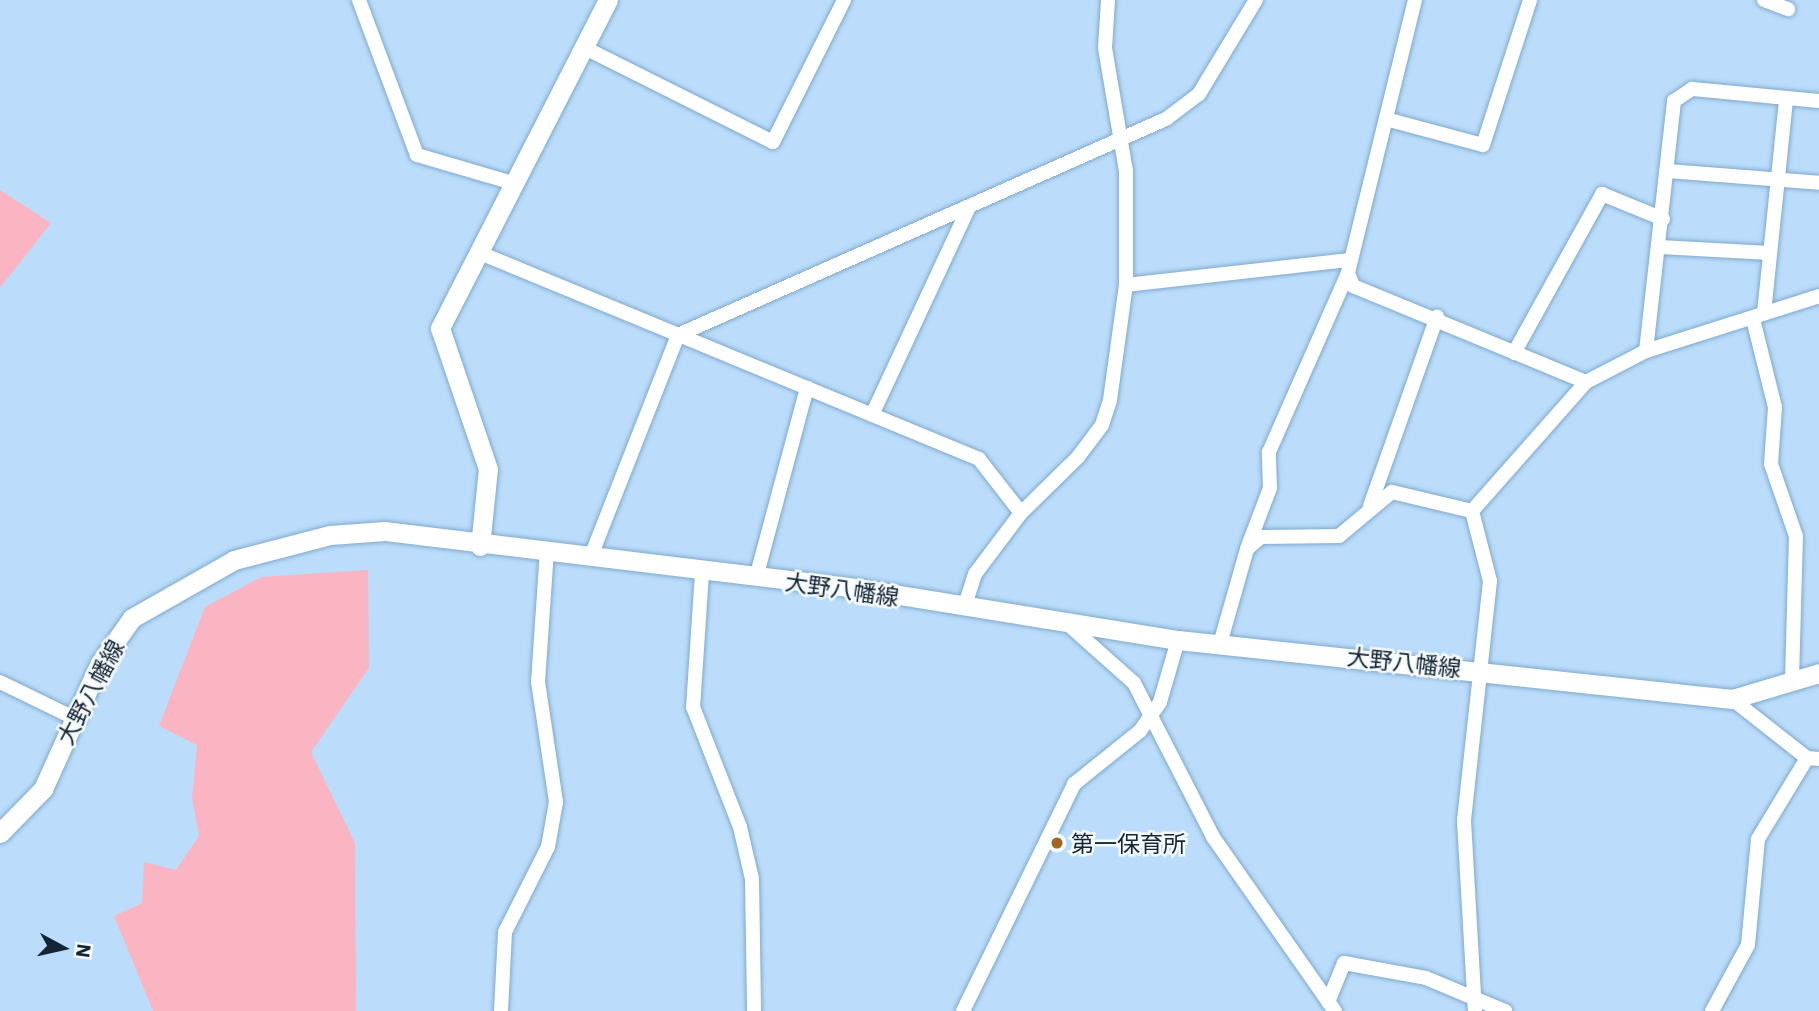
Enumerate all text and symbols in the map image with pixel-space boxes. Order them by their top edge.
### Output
street label: 大野八幡線 [783,567,901,611]
street label: 大野八幡線 [51,635,129,749]
street label: 大野八幡線 [1345,642,1463,682]
place label: 第一保育所 [1071,829,1186,857]
marker: 第一保育所 [1049,835,1065,851]
north arrow [28,913,98,983]
text: N [71,942,97,959]

